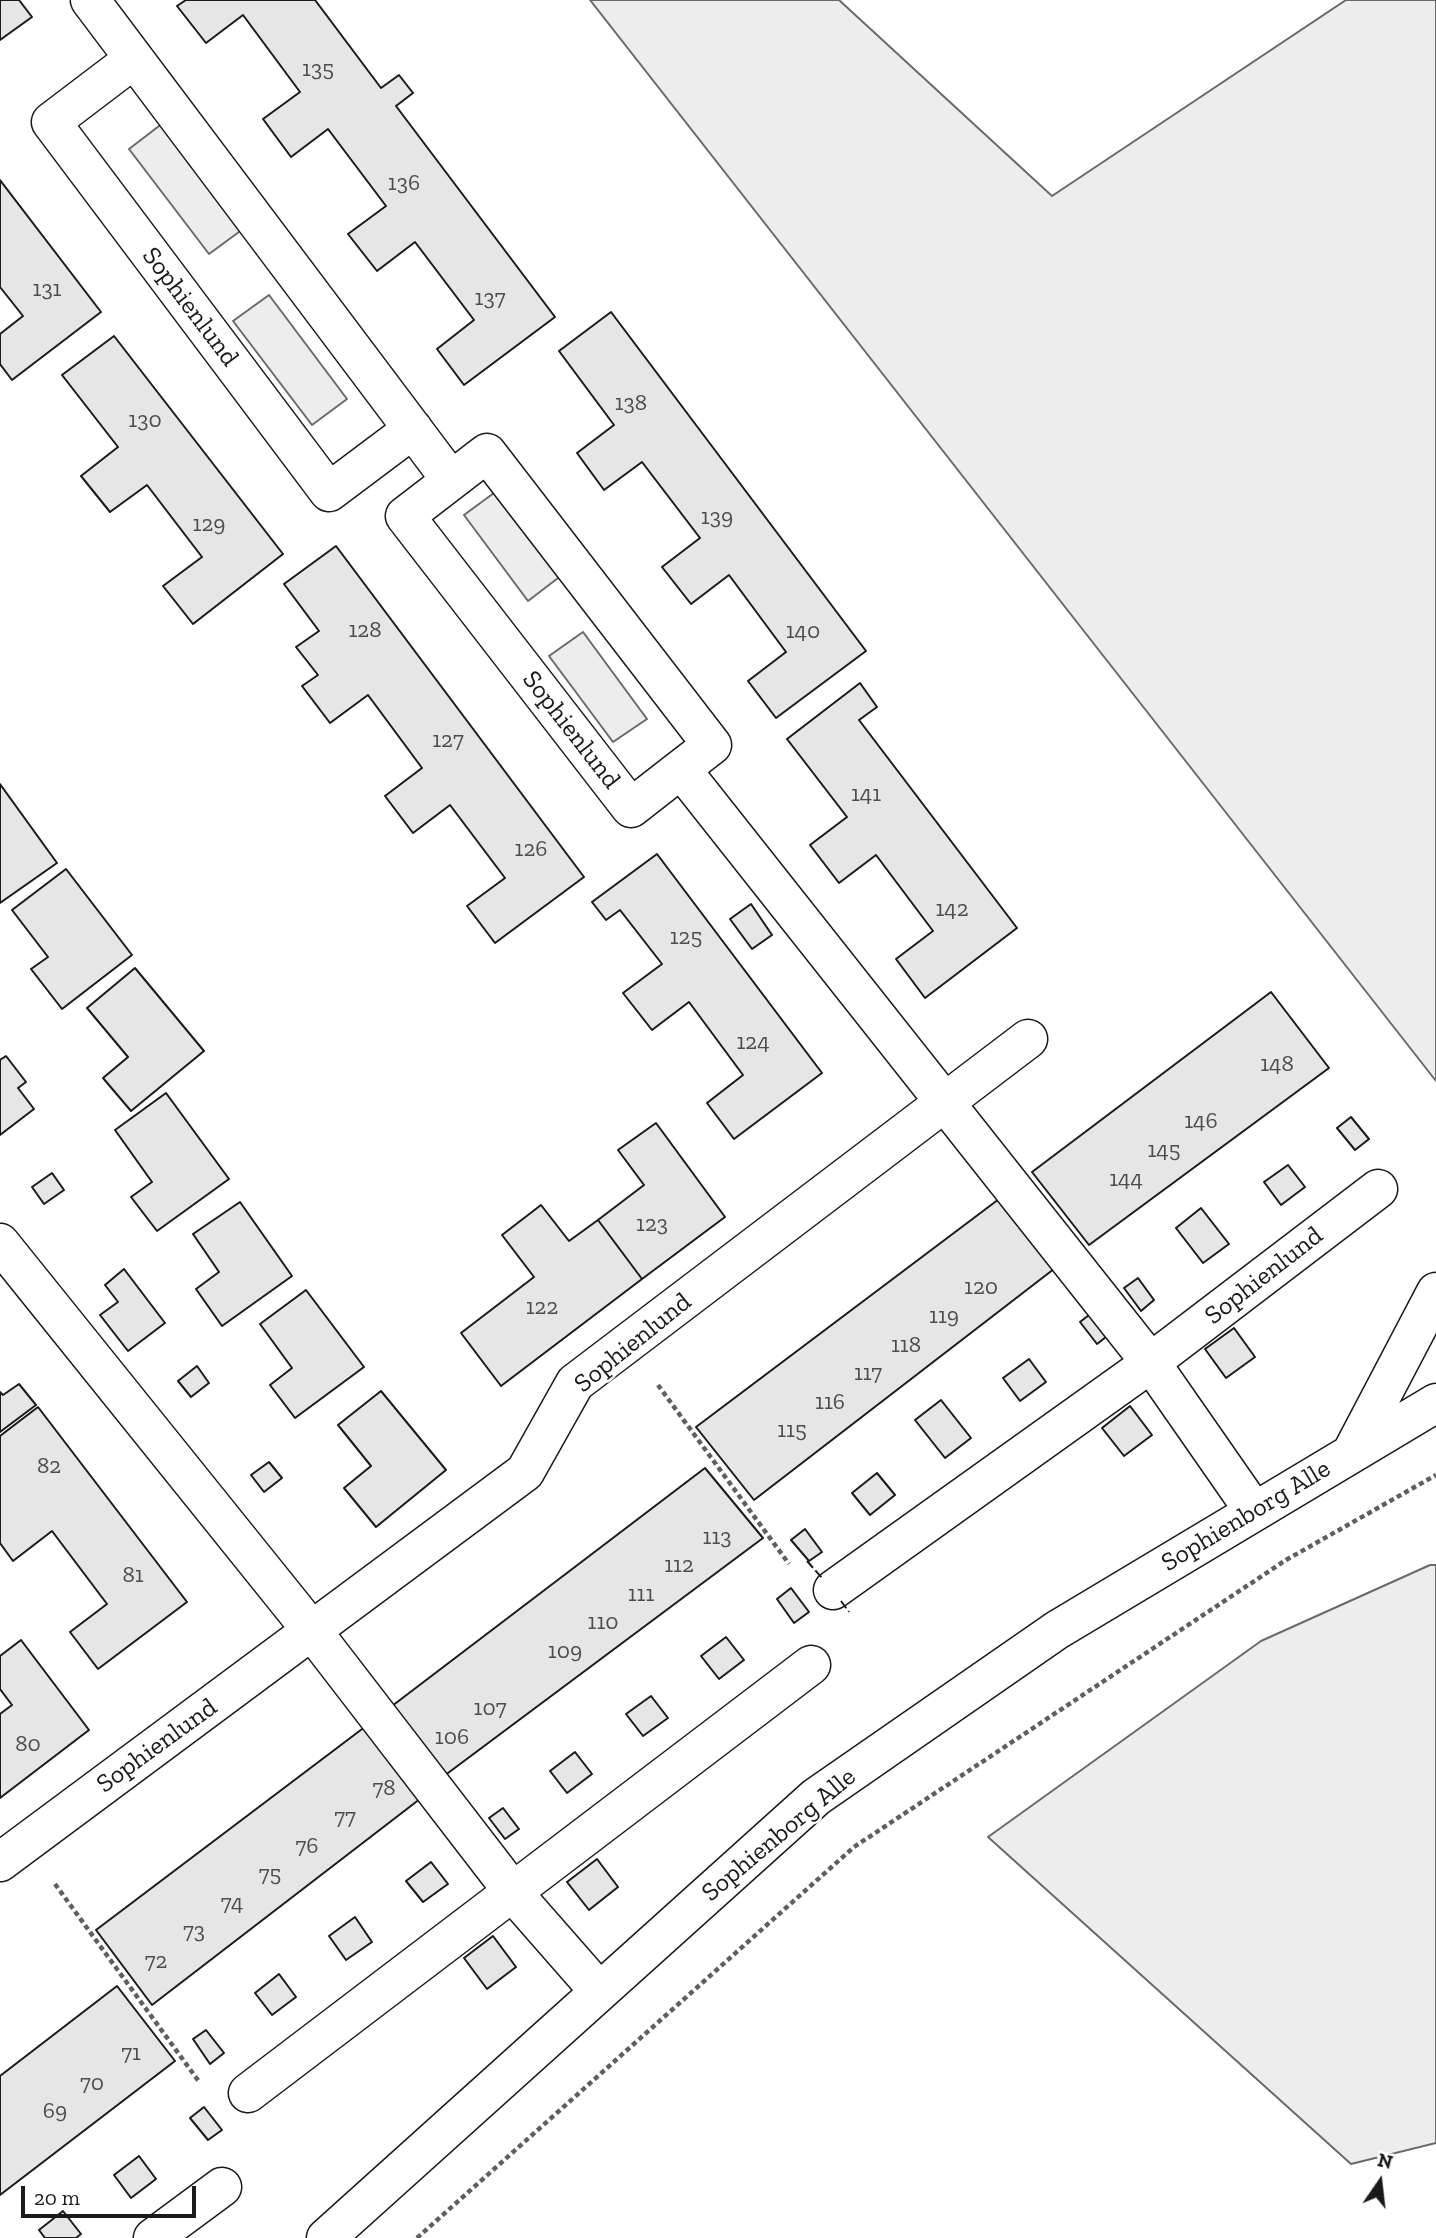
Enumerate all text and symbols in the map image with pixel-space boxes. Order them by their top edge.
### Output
house number: 135 [302,55,334,83]
house number: 136 [388,169,420,197]
street label: Sophienlund [135,241,245,373]
house number: 131 [33,275,61,303]
house number: 137 [475,284,505,312]
house number: 138 [615,389,647,417]
house number: 130 [128,406,162,434]
house number: 139 [701,503,733,531]
house number: 129 [193,510,225,538]
house number: 128 [348,616,382,644]
house number: 140 [786,617,820,645]
street label: Sophienlund [515,665,627,795]
house number: 127 [432,726,464,754]
house number: 141 [851,780,881,808]
house number: 126 [515,835,547,863]
house number: 142 [935,895,969,923]
house number: 125 [670,923,702,951]
house number: 124 [736,1028,770,1056]
house number: 148 [1260,1050,1294,1078]
house number: 146 [1184,1107,1218,1135]
house number: 145 [1147,1136,1181,1164]
house number: 144 [1109,1165,1143,1193]
house number: 123 [636,1210,668,1238]
street label: Sophienlund [1199,1220,1329,1332]
house number: 120 [964,1273,998,1301]
street label: Sophienlund [568,1286,698,1400]
house number: 122 [526,1293,558,1321]
house number: 119 [929,1302,959,1330]
house number: 118 [891,1331,921,1359]
house number: 117 [854,1359,882,1387]
house number: 116 [815,1388,845,1416]
house number: 115 [777,1416,807,1444]
house number: 82 [37,1452,61,1480]
street label: Sophienborg Alle [1156,1453,1336,1579]
house number: 113 [703,1523,731,1551]
house number: 112 [664,1551,694,1579]
house number: 81 [122,1561,144,1589]
house number: 111 [628,1580,654,1608]
house number: 110 [588,1608,618,1636]
house number: 109 [548,1637,582,1665]
street label: Sophienlund [91,1692,223,1800]
house number: 107 [474,1694,506,1722]
house number: 106 [435,1723,469,1751]
house number: 80 [15,1730,41,1758]
street label: Sophienborg Alle [696,1761,862,1909]
house number: 78 [372,1774,396,1802]
house number: 77 [334,1803,356,1831]
house number: 76 [295,1832,319,1860]
house number: 75 [259,1860,281,1888]
house number: 74 [221,1889,243,1917]
house number: 73 [183,1917,205,1945]
house number: 72 [145,1947,167,1975]
house number: 71 [121,2039,141,2067]
house number: 70 [80,2069,104,2097]
house number: 69 [43,2097,67,2125]
north arrow [1345,2147,1415,2217]
text: N [1375,2148,1395,2174]
scale bar [24,2172,200,2216]
text: 20 m [34,2185,80,2210]

